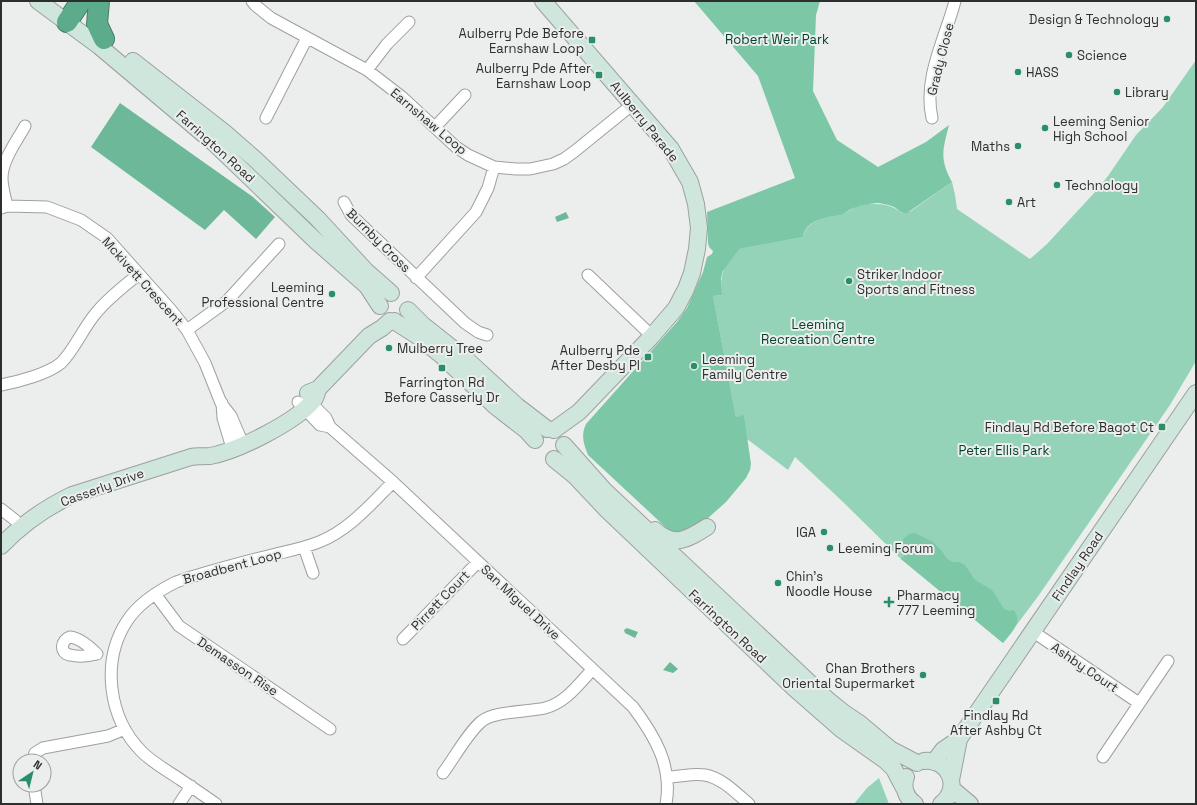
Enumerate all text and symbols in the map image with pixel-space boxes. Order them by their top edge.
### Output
place label: Design & Technology [1029,11,1159,28]
marker: Design & Technology [1162,14,1172,24]
street label: Grady Close [923,21,958,97]
place label: Aulberry Pde Before Earnshaw Loop [459,25,584,57]
park label: Robert Weir Park [725,31,829,48]
marker: Aulberry Pde Before Earnshaw Loop [587,35,597,45]
place label: Science [1077,47,1127,64]
marker: Science [1064,50,1074,60]
place label: Aulberry Pde After Earnshaw Loop [476,60,591,92]
place label: HASS [1026,64,1059,81]
marker: HASS [1013,67,1023,77]
marker: Aulberry Pde After Earnshaw Loop [594,70,604,80]
street label: Aulberry Parade [607,77,683,165]
street label: Earnshaw Loop [387,84,471,158]
place label: Library [1125,84,1169,101]
marker: Library [1112,87,1122,97]
street label: Farrington Road [173,106,259,186]
place label: Leeming Senior High School [1053,113,1149,145]
marker: Leeming Senior High School [1040,123,1050,133]
place label: Maths [971,138,1010,155]
marker: Maths [1013,141,1023,151]
place label: Technology [1065,177,1138,194]
marker: Technology [1052,180,1062,190]
place label: Art [1017,194,1036,211]
marker: Art [1004,197,1014,207]
street label: Burnby Cross [343,205,414,276]
street label: Mckivett Crescent [98,233,187,329]
place label: Striker Indoor Sports and Fitness [857,266,975,298]
marker: Striker Indoor Sports and Fitness [844,276,854,286]
place label: Leeming Professional Centre [202,279,324,311]
marker: Leeming Professional Centre [327,289,337,299]
park label: Leeming Recreation Centre [761,316,875,348]
place label: Mulberry Tree [397,340,483,357]
place label: Aulberry Pde After Desby Pl [551,342,640,374]
marker: Mulberry Tree [384,343,394,353]
place label: Leeming Family Centre [702,351,787,383]
marker: Aulberry Pde After Desby Pl [643,352,653,362]
marker: Leeming Family Centre [689,361,699,371]
marker: Farrington Rd Before Casserly Dr [437,363,447,373]
place label: Farrington Rd Before Casserly Dr [384,374,500,406]
place label: Findlay Rd Before Bagot Ct [985,419,1154,436]
marker: Findlay Rd Before Bagot Ct [1157,422,1167,432]
park label: Peter Ellis Park [959,442,1049,459]
street label: Casserly Drive [58,464,146,510]
place label: IGA [796,524,816,541]
marker: IGA [819,527,829,537]
street label: Findlay Road [1048,528,1107,604]
place label: Leeming Forum [838,540,933,557]
marker: Leeming Forum [825,543,835,553]
street label: Broadbent Loop [181,545,283,588]
street label: San Miguel Drive [477,561,564,644]
street label: Pirrett Court [408,567,473,634]
place label: Chin's Noodle House [786,568,872,600]
marker: Chin's Noodle House [773,578,783,588]
street label: Farrington Road [685,586,770,667]
place label: Pharmacy 777 Leeming [897,587,975,619]
marker: Pharmacy 777 Leeming [884,597,894,607]
street label: Demasson Rise [194,633,281,700]
street label: Ashby Court [1048,639,1122,696]
place label: Chan Brothers Oriental Supermarket [782,660,915,692]
marker: Chan Brothers Oriental Supermarket [918,670,928,680]
marker: Findlay Rd After Ashby Ct [991,696,1001,706]
place label: Findlay Rd After Ashby Ct [950,707,1042,739]
north arrow [12,753,52,793]
text: N [31,757,45,773]

